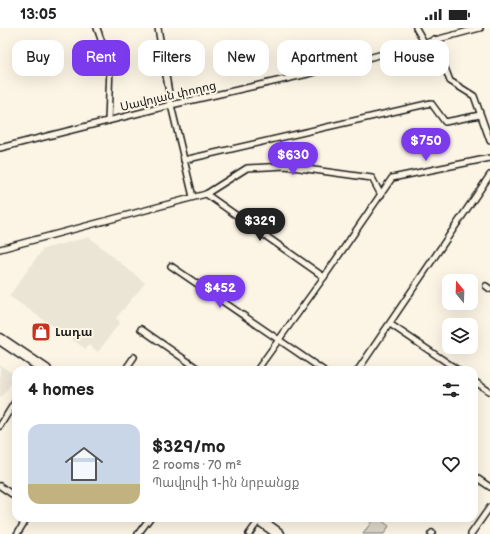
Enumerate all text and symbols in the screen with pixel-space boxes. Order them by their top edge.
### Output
text: 13:05 [20,5,57,24]
chip: Buy [12,40,64,76]
chip: Rent [72,40,130,76]
chip: Filters [138,40,205,76]
chip: New [213,40,269,76]
chip: Apartment [277,40,372,76]
chip: House [380,40,449,76]
street label: Սավոյան փողոց [119,78,218,115]
pin: $750 [402,128,450,162]
text: $750 [410,133,442,149]
pin: $630 [269,142,317,176]
text: $630 [277,147,309,163]
pin: $329 [236,208,284,242]
text: $329 [244,213,276,229]
north arrow [442,274,478,310]
map controls [442,274,478,354]
pin: $452 [196,275,244,309]
text: $452 [204,280,236,296]
button: layers [442,318,478,354]
shop icon: Լադա [30,321,52,343]
place label: Լադա [55,325,92,340]
icon: filters [440,379,462,401]
text: 4 homes [28,380,94,400]
text: $329/mo [152,437,225,457]
icon: home [60,440,108,488]
icon: heart [440,453,462,475]
text: 2 rooms · 70 m² [152,457,242,473]
text: Պավլովի 1-ին նրբանցք [152,475,299,491]

